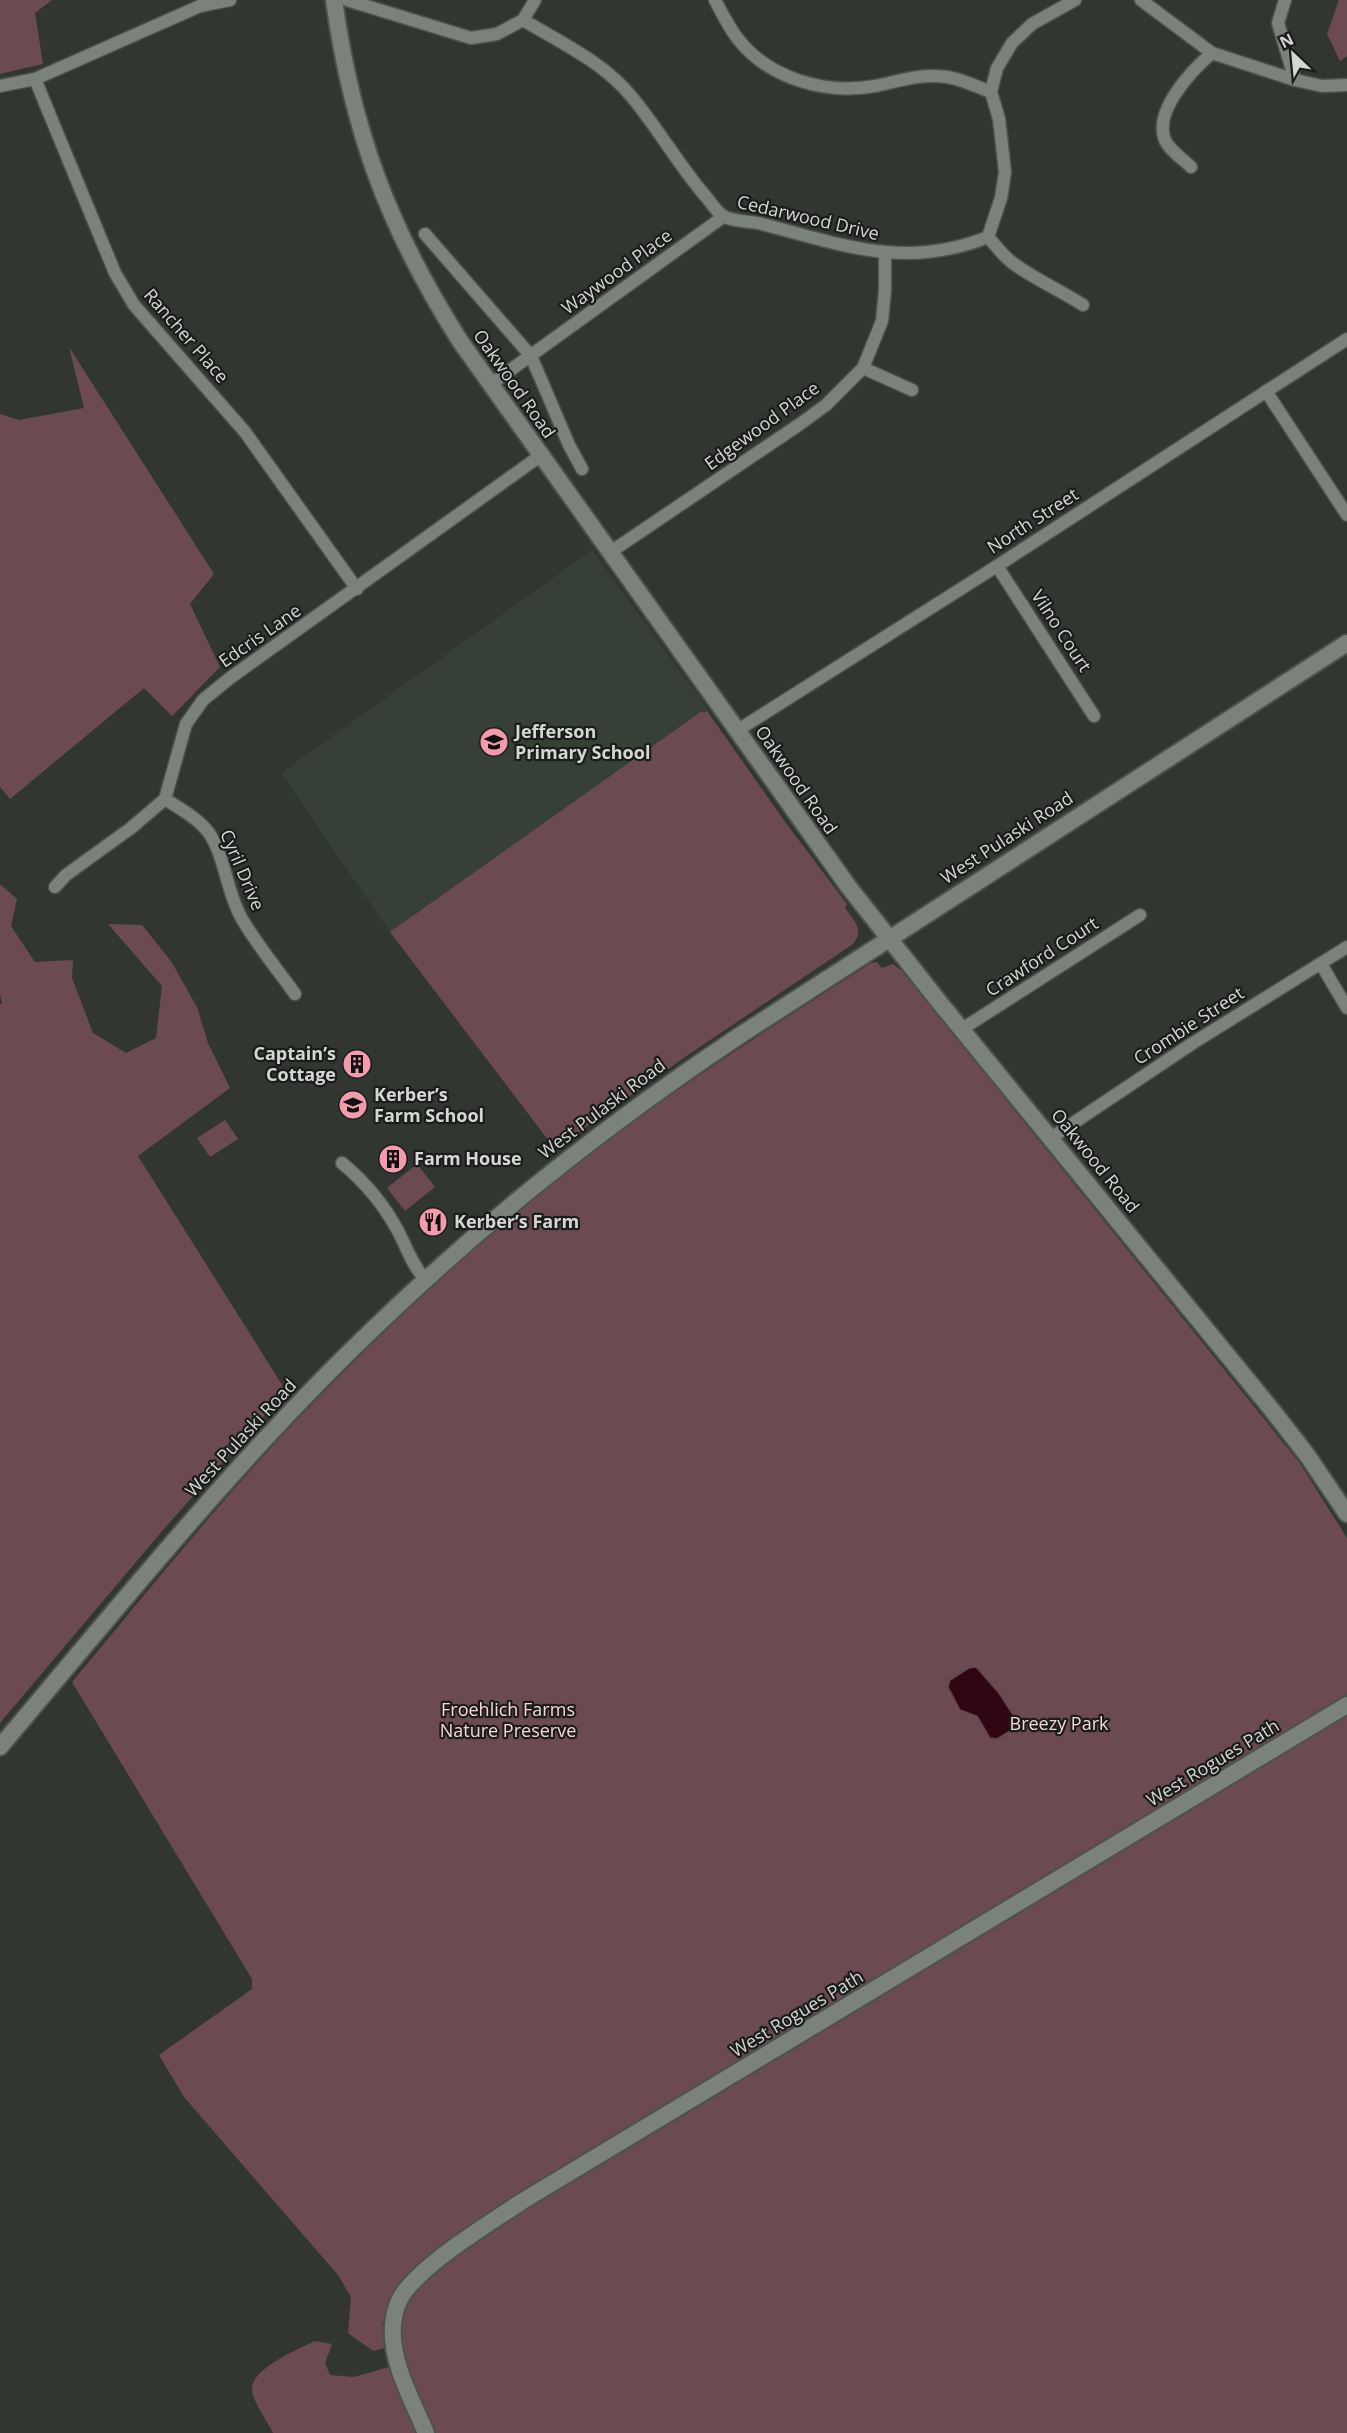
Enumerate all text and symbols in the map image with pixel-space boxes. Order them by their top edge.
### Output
north arrow [1263,24,1323,84]
text: N [1276,28,1297,53]
street label: Cedarwood Drive [735,189,882,245]
street label: Waywood Place [556,223,676,319]
street label: Rancher Place [139,283,235,388]
street label: Oakwood Road [468,324,561,443]
street label: Edgewood Place [699,375,824,475]
street label: North Street [982,482,1083,559]
street label: Vilno Court [1026,585,1097,676]
street label: Edcris Lane [213,598,305,672]
place label: Jefferson Primary School [513,719,650,764]
street label: Oakwood Road [750,720,843,839]
school or university icon: Jefferson Primary School [478,726,510,758]
street label: West Pulaski Road [936,785,1077,889]
street label: Cyril Drive [215,826,271,914]
street label: Crawford Court [981,911,1102,1002]
street label: Crombie Street [1129,981,1248,1070]
place label: Captain’s Cottage [253,1041,336,1086]
building icon: Captain’s Cottage [341,1048,373,1080]
street label: West Pulaski Road [533,1053,670,1164]
place label: Kerber’s Farm School [374,1082,484,1127]
school or university icon: Kerber’s Farm School [337,1089,369,1121]
street label: Oakwood Road [1046,1103,1145,1218]
building icon: Farm House [377,1143,409,1175]
place label: Farm House [414,1146,522,1170]
restaurant icon: Kerber’s Farm [417,1206,449,1238]
place label: Kerber’s Farm [454,1209,579,1233]
street label: West Pulaski Road [179,1373,301,1501]
park label: Froehlich Farms Nature Preserve [440,1697,576,1742]
park label: Breezy Park [1010,1711,1109,1735]
street label: West Rogues Path [1142,1713,1283,1811]
street label: West Rogues Path [726,1964,867,2062]

